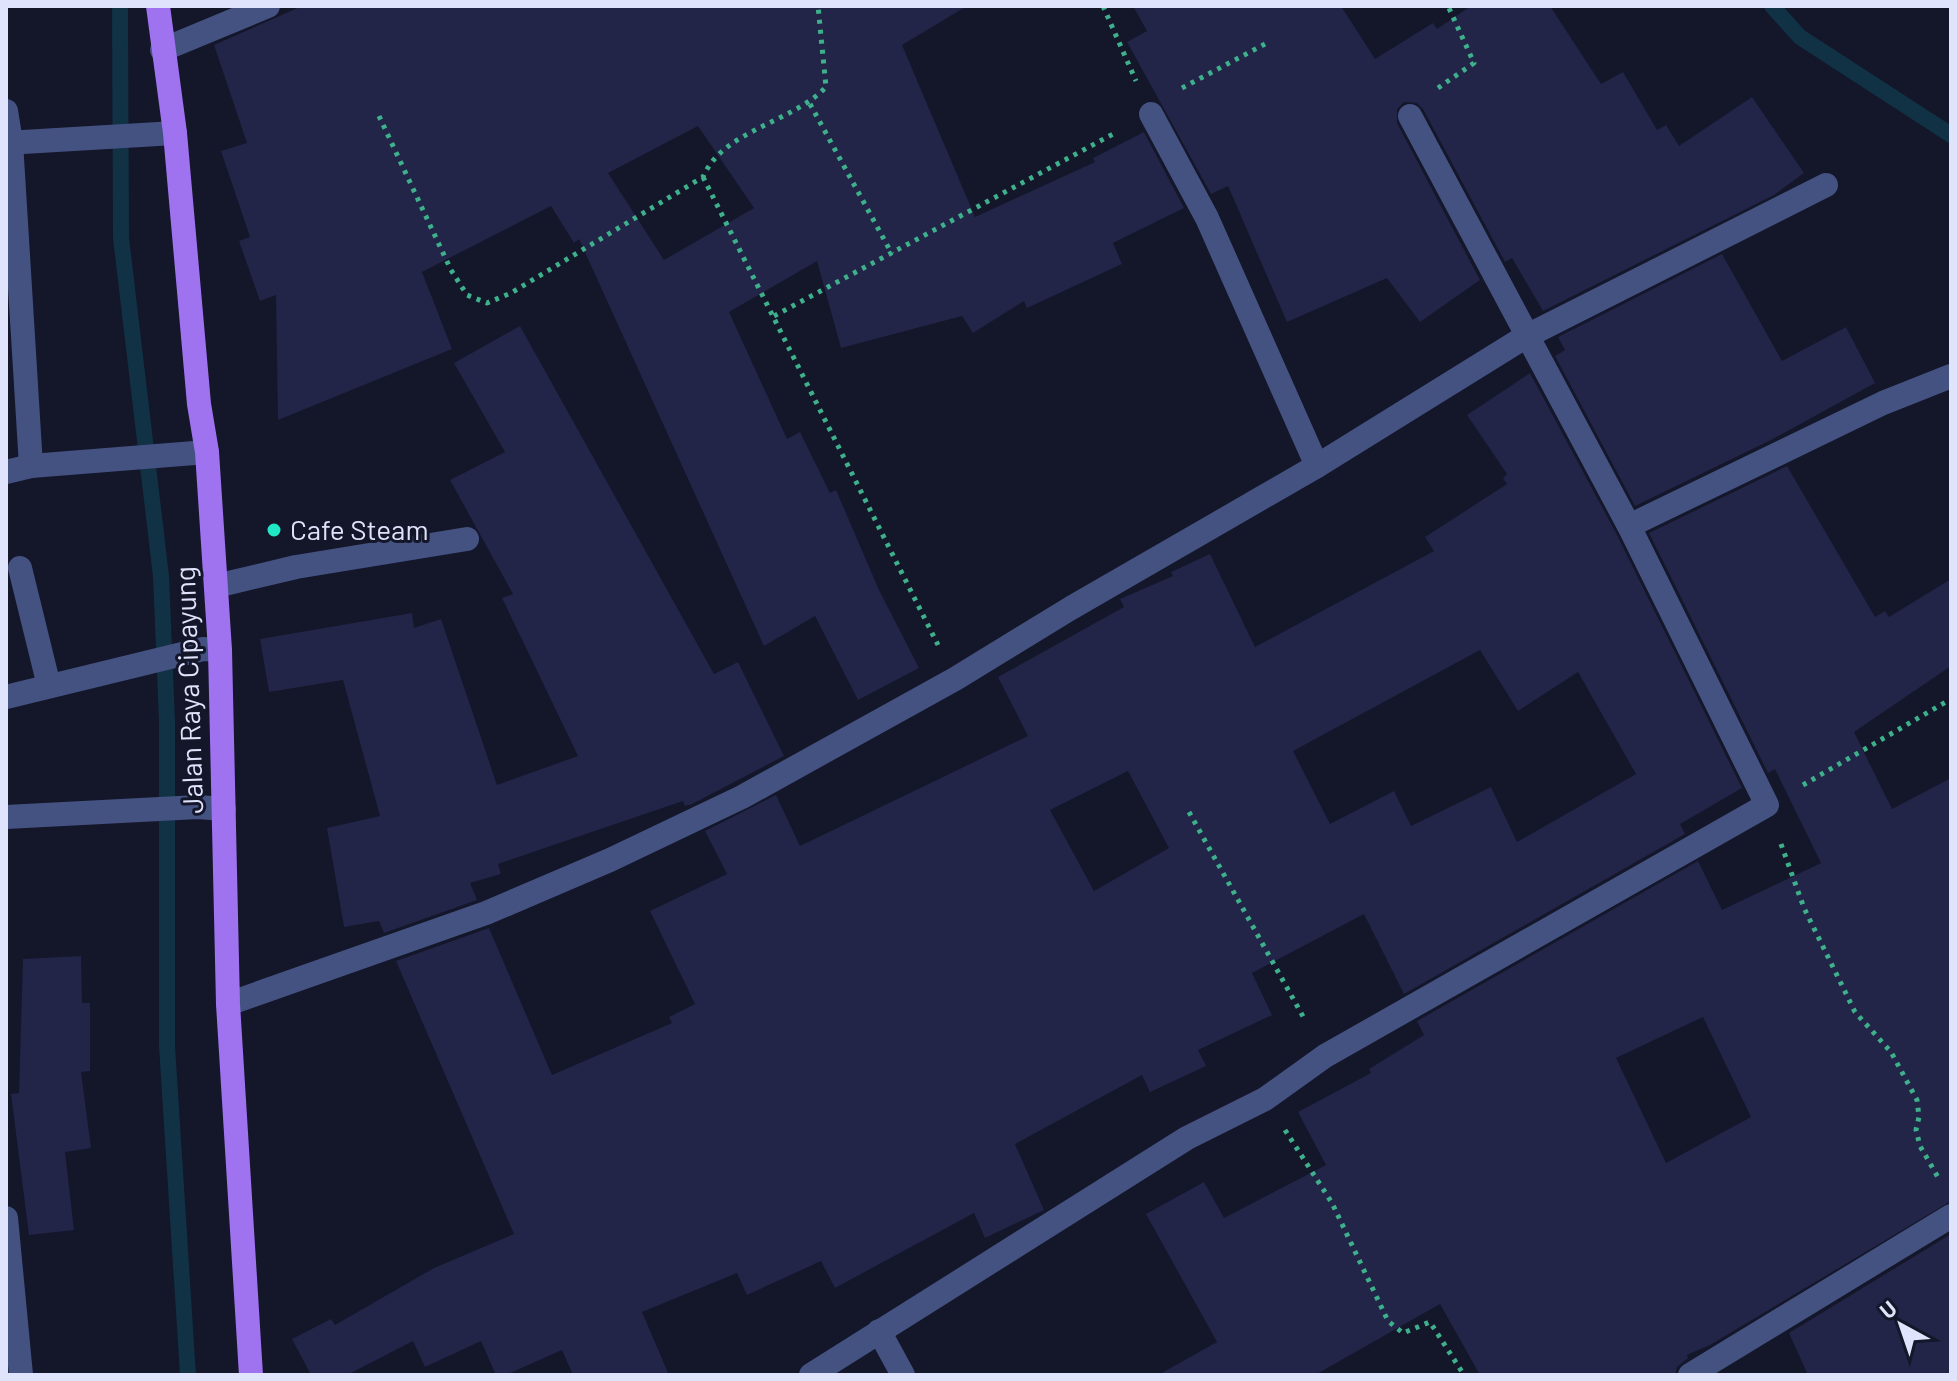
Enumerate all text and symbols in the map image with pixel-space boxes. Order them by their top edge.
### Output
place label: Cafe Steam [290,512,429,546]
marker: Cafe Steam [265,521,283,539]
street label: Jalan Raya Cipayung [167,566,209,814]
north arrow [1861,1285,1941,1365]
text: U [1874,1295,1901,1323]

